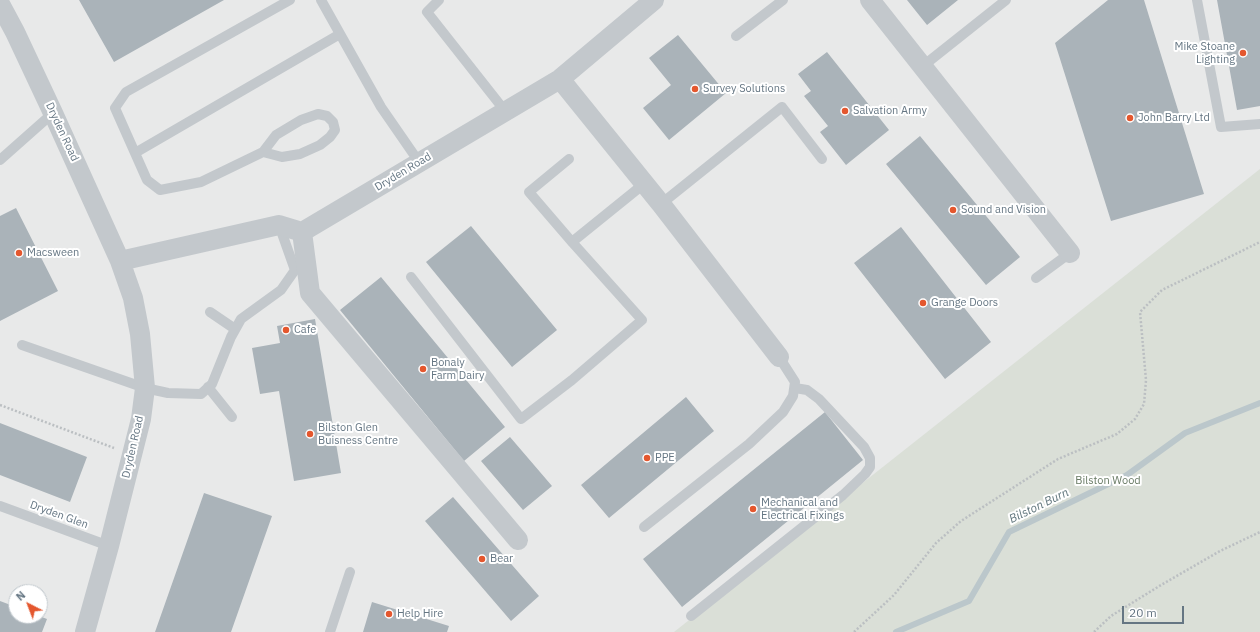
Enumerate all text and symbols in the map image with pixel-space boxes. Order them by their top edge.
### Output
place label: Mike Stoane Lighting [1175,40,1235,66]
marker: Mike Stoane Lighting [1238,48,1248,58]
place label: Survey Solutions [703,82,785,96]
marker: Survey Solutions [690,84,700,94]
street label: Dryden Road [43,100,81,164]
place label: Salvation Army [853,104,927,118]
marker: Salvation Army [840,106,850,116]
place label: John Barry Ltd [1138,111,1210,125]
marker: John Barry Ltd [1125,113,1135,123]
street label: Dryden Road [372,150,434,194]
place label: Sound and Vision [961,203,1046,217]
marker: Sound and Vision [948,205,958,215]
place label: Macsween [27,246,79,260]
marker: Macsween [14,248,24,258]
place label: Grange Doors [931,296,998,310]
marker: Grange Doors [918,298,928,308]
place label: Cafe [294,323,316,337]
marker: Cafe [281,325,291,335]
place label: Bonaly Farm Dairy [431,356,484,382]
marker: Bonaly Farm Dairy [418,364,428,374]
street label: Dryden Road [119,415,147,479]
place label: Bilston Glen Buisness Centre [318,421,398,447]
marker: Bilston Glen Buisness Centre [305,429,315,439]
place label: PPE [655,451,675,465]
marker: PPE [642,453,652,463]
park label: Bilston Wood [1075,474,1141,488]
water label: Bilston Burn [1007,485,1071,527]
place label: Mechanical and Electrical Fixings [761,496,844,522]
street label: Dryden Glen [28,498,90,532]
marker: Mechanical and Electrical Fixings [748,504,758,514]
place label: Bear [490,552,513,566]
marker: Bear [477,554,487,564]
north arrow [8,584,48,624]
text: N [13,588,28,604]
scale bar [1124,598,1186,624]
text: 20 m [1129,605,1157,620]
place label: Help Hire [397,607,443,621]
marker: Help Hire [384,609,394,619]

